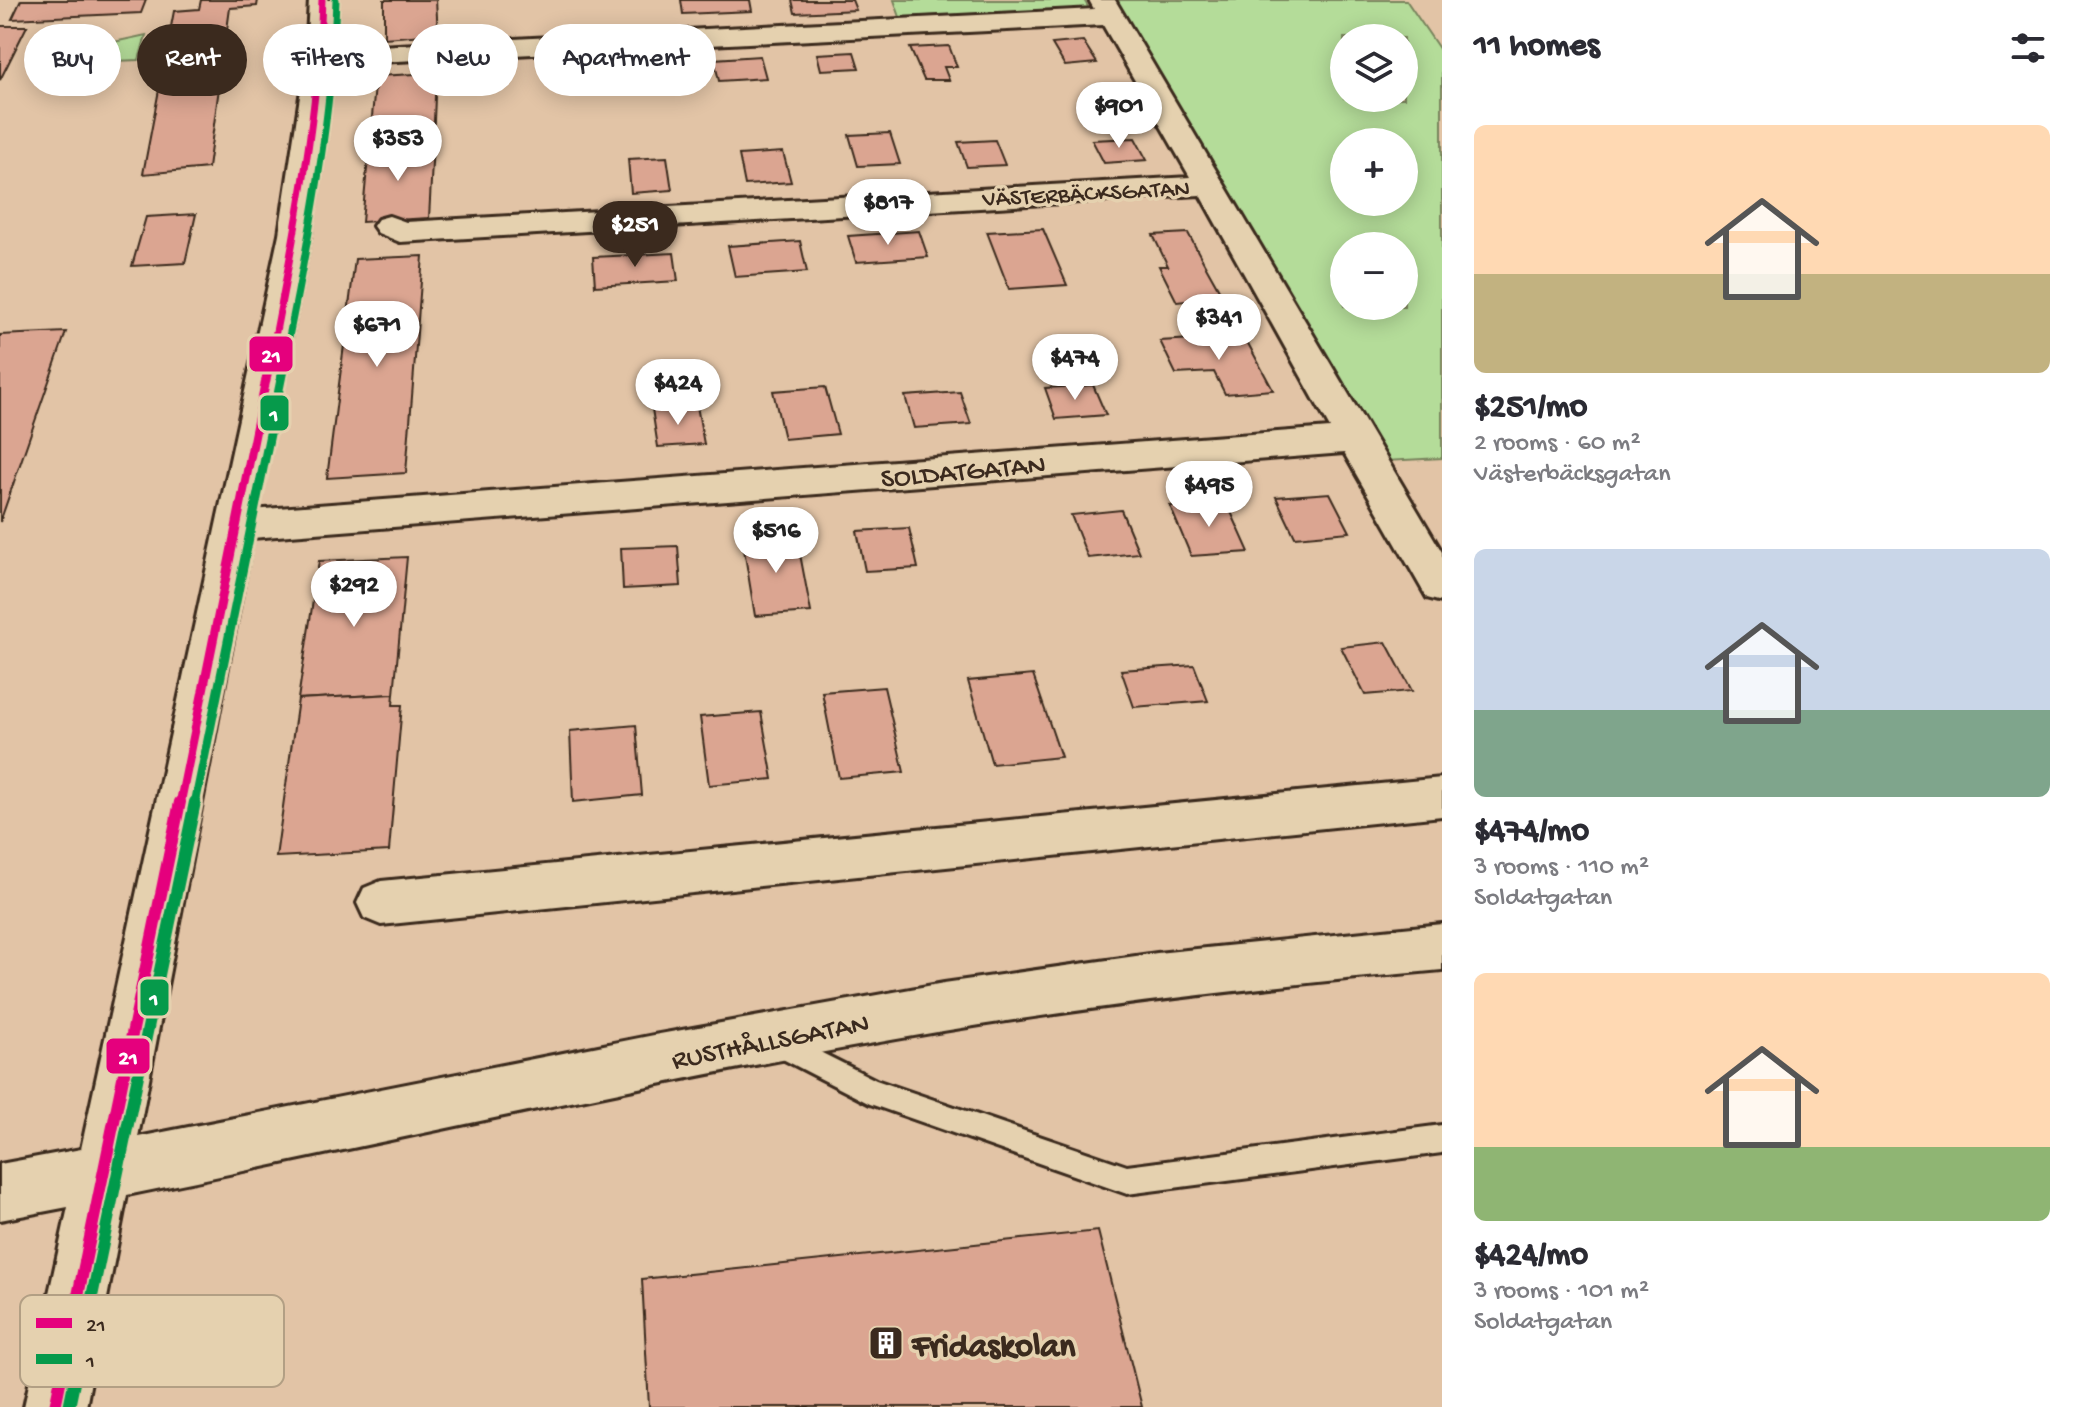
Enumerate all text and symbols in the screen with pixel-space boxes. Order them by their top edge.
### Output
chip: Buy [24,24,121,96]
chip: Rent [137,24,247,96]
chip: Filters [263,24,392,96]
chip: New [408,24,518,96]
chip: Apartment [534,24,716,96]
map controls [1330,24,1418,320]
button: layers [1330,24,1418,112]
icon: filters [2006,26,2050,70]
text: 11 homes [1474,28,1600,68]
pin: $901 [1072,82,1166,150]
text: $901 [1094,92,1144,123]
pin: $353 [351,115,445,183]
text: $353 [372,125,424,156]
button: + [1330,128,1418,216]
street label: VÄSTERBÄCKSGATAN [981,176,1191,215]
icon: home [1690,177,1834,321]
pin: $817 [841,179,935,247]
text: $817 [863,189,913,220]
pin: $251 [588,201,682,269]
text: $251 [611,211,659,242]
button: − [1330,232,1418,320]
pin: $341 [1172,294,1266,362]
pin: $671 [330,301,424,369]
text: $341 [1195,304,1243,335]
text: $671 [353,311,401,342]
pin: $474 [1028,334,1122,402]
line badge: 21 [248,335,294,373]
text: $474 [1050,344,1100,375]
text: 21 [261,345,281,371]
pin: $424 [631,359,725,427]
text: $424 [653,369,703,400]
text: $251/mo [1474,389,1588,429]
line badge: 1 [259,394,290,432]
text: 1 [269,404,278,430]
text: 2 rooms · 60 m² [1474,429,1640,460]
street label: SOLDATGATAN [880,450,1047,497]
text: Västerbäcksgatan [1474,460,1671,491]
pin: $495 [1162,461,1256,529]
text: $495 [1184,471,1234,502]
pin: $516 [729,507,823,575]
text: $516 [751,517,801,548]
pin: $292 [307,561,401,629]
text: $292 [329,571,379,602]
icon: home [1690,601,1834,745]
text: $474/mo [1474,813,1589,853]
text: 3 rooms · 110 m² [1474,853,1649,884]
text: Soldatgatan [1474,884,1612,915]
line badge: 1 [139,978,170,1017]
text: 1 [149,988,158,1014]
street label: RUSTHÅLLSGATAN [669,1007,872,1079]
icon: home [1690,1025,1834,1169]
line badge: 21 [105,1037,151,1075]
text: 21 [118,1047,138,1073]
text: $424/mo [1474,1237,1588,1277]
text: 3 rooms · 101 m² [1474,1277,1649,1308]
legend [20,1295,284,1387]
text: Soldatgatan [1474,1308,1612,1339]
text: 21 [86,1314,106,1340]
building icon: Fridaskolan [867,1324,905,1362]
place label: Fridaskolan [911,1329,1076,1369]
text: 1 [85,1350,95,1376]

